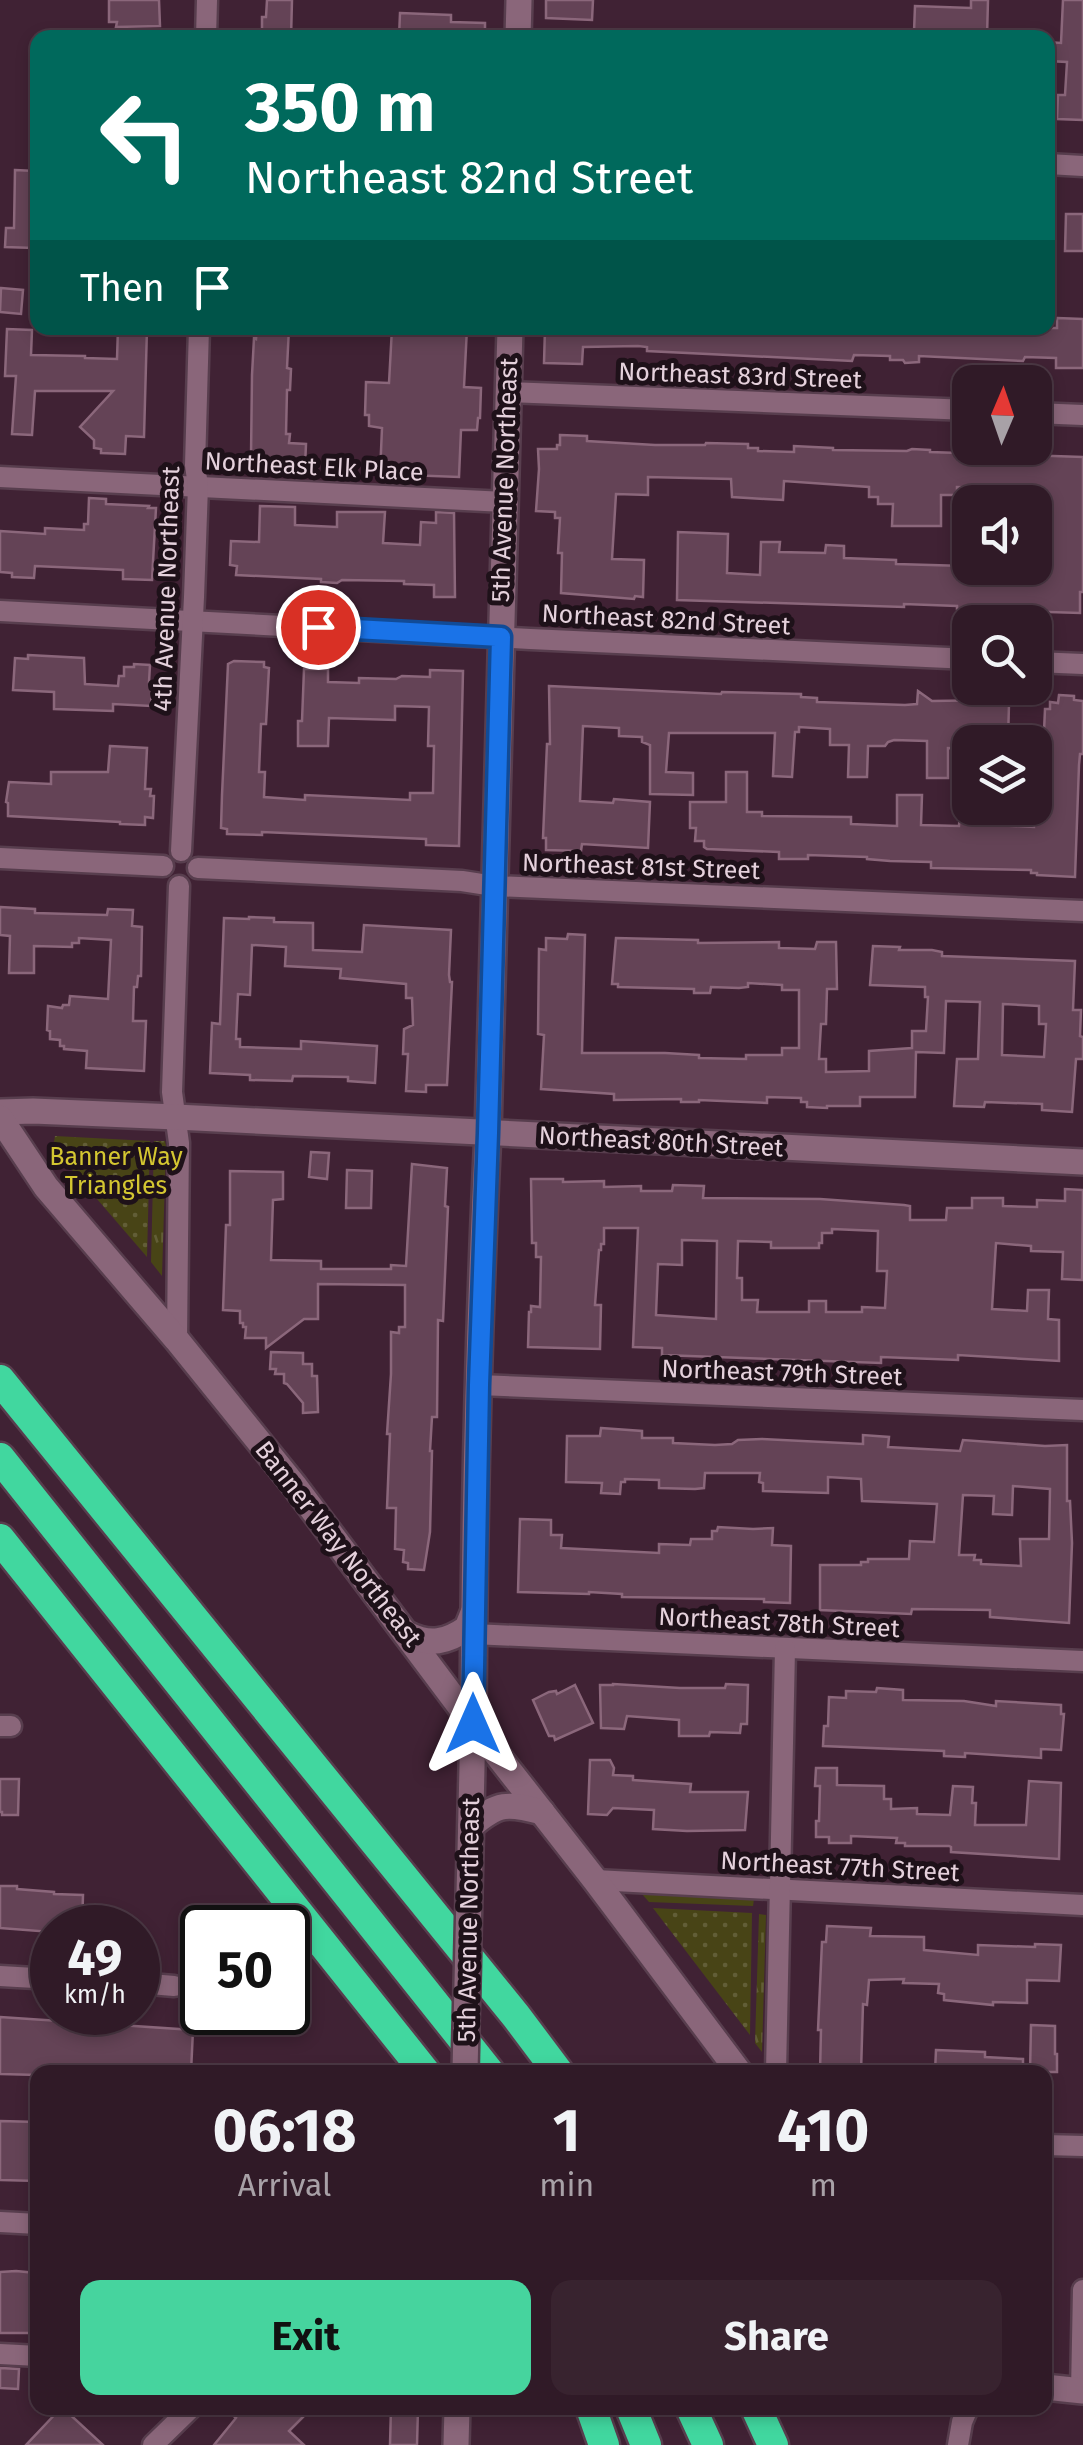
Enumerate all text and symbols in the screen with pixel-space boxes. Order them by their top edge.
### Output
text: 350 m [245,66,436,150]
icon: left [80,70,210,200]
text: Northeast 82nd Street [245,151,693,205]
icon: arrive [185,260,240,315]
text: Then [80,265,165,311]
street label: 5th Avenue Northeast [486,356,524,603]
street label: Northeast 83rd Street [618,357,863,395]
north arrow [952,365,1052,465]
map controls [952,365,1052,825]
street label: Northeast Elk Place [204,446,424,488]
street label: 4th Avenue Northeast [148,465,186,712]
button: sound [952,485,1052,585]
pin [276,585,361,670]
street label: Northeast 82nd Street [541,599,792,642]
icon: arrive [291,600,346,655]
button: search [952,605,1052,705]
button: layers [952,725,1052,825]
street label: Northeast 81st Street [522,848,761,886]
street label: Northeast 80th Street [538,1121,785,1163]
park label: Banner Way Triangles [49,1142,183,1201]
street label: Northeast 79th Street [661,1354,904,1392]
street label: Banner Way Northeast [248,1435,428,1653]
street label: Northeast 78th Street [658,1602,901,1644]
position arrow [421,1672,525,1776]
street label: 5th Avenue Northeast [452,1796,486,2043]
street label: Northeast 77th Street [720,1846,961,1888]
speed limit sign: 50 [180,1905,310,2035]
text: 49 [67,1928,123,1988]
text: km/h [64,1980,126,2010]
text: 06:18 [213,2095,357,2167]
text: 1 [553,2095,581,2167]
text: 410 [777,2095,869,2167]
text: Arrival [238,2166,331,2204]
text: min [539,2166,594,2204]
text: m [809,2166,837,2204]
button: Exit [80,2280,531,2395]
button: Share [551,2280,1002,2395]

